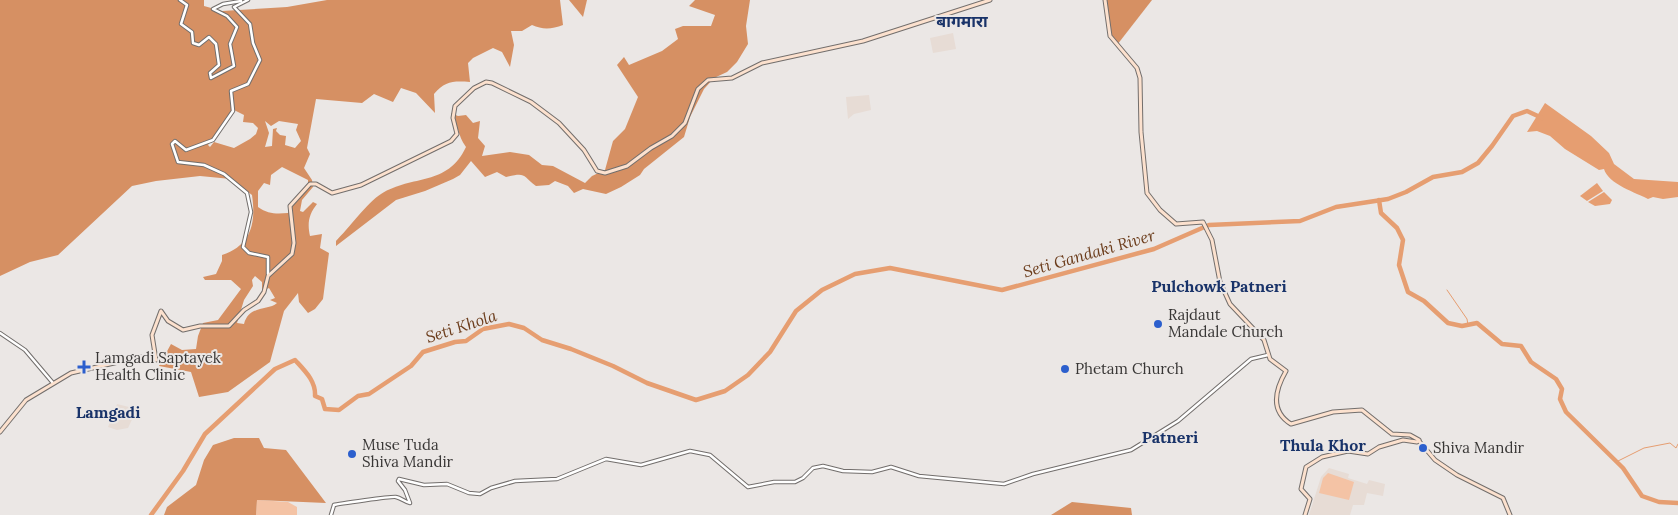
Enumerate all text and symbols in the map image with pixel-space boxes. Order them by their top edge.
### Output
district label: बागमारा [936,11,988,31]
water label: Seti Gandaki River [1021,224,1158,281]
district label: Pulchowk Patneri [1151,276,1287,296]
water label: Seti Khola [423,305,499,347]
place label: Rajdaut Mandale Church [1168,305,1283,341]
marker: Rajdaut Mandale Church [1152,318,1164,330]
place label: Lamgadi Saptayek Health Clinic [95,348,221,384]
place label: Phetam Church [1075,359,1184,378]
marker: Lamgadi Saptayek Health Clinic [77,360,91,374]
marker: Phetam Church [1059,363,1071,375]
district label: Lamgadi [76,402,140,422]
district label: Patneri [1142,427,1198,447]
place label: Muse Tuda Shiva Mandir [362,435,454,471]
district label: Thula Khor [1280,435,1366,455]
place label: Shiva Mandir [1433,438,1525,457]
marker: Shiva Mandir [1417,442,1429,454]
marker: Muse Tuda Shiva Mandir [346,448,358,460]

